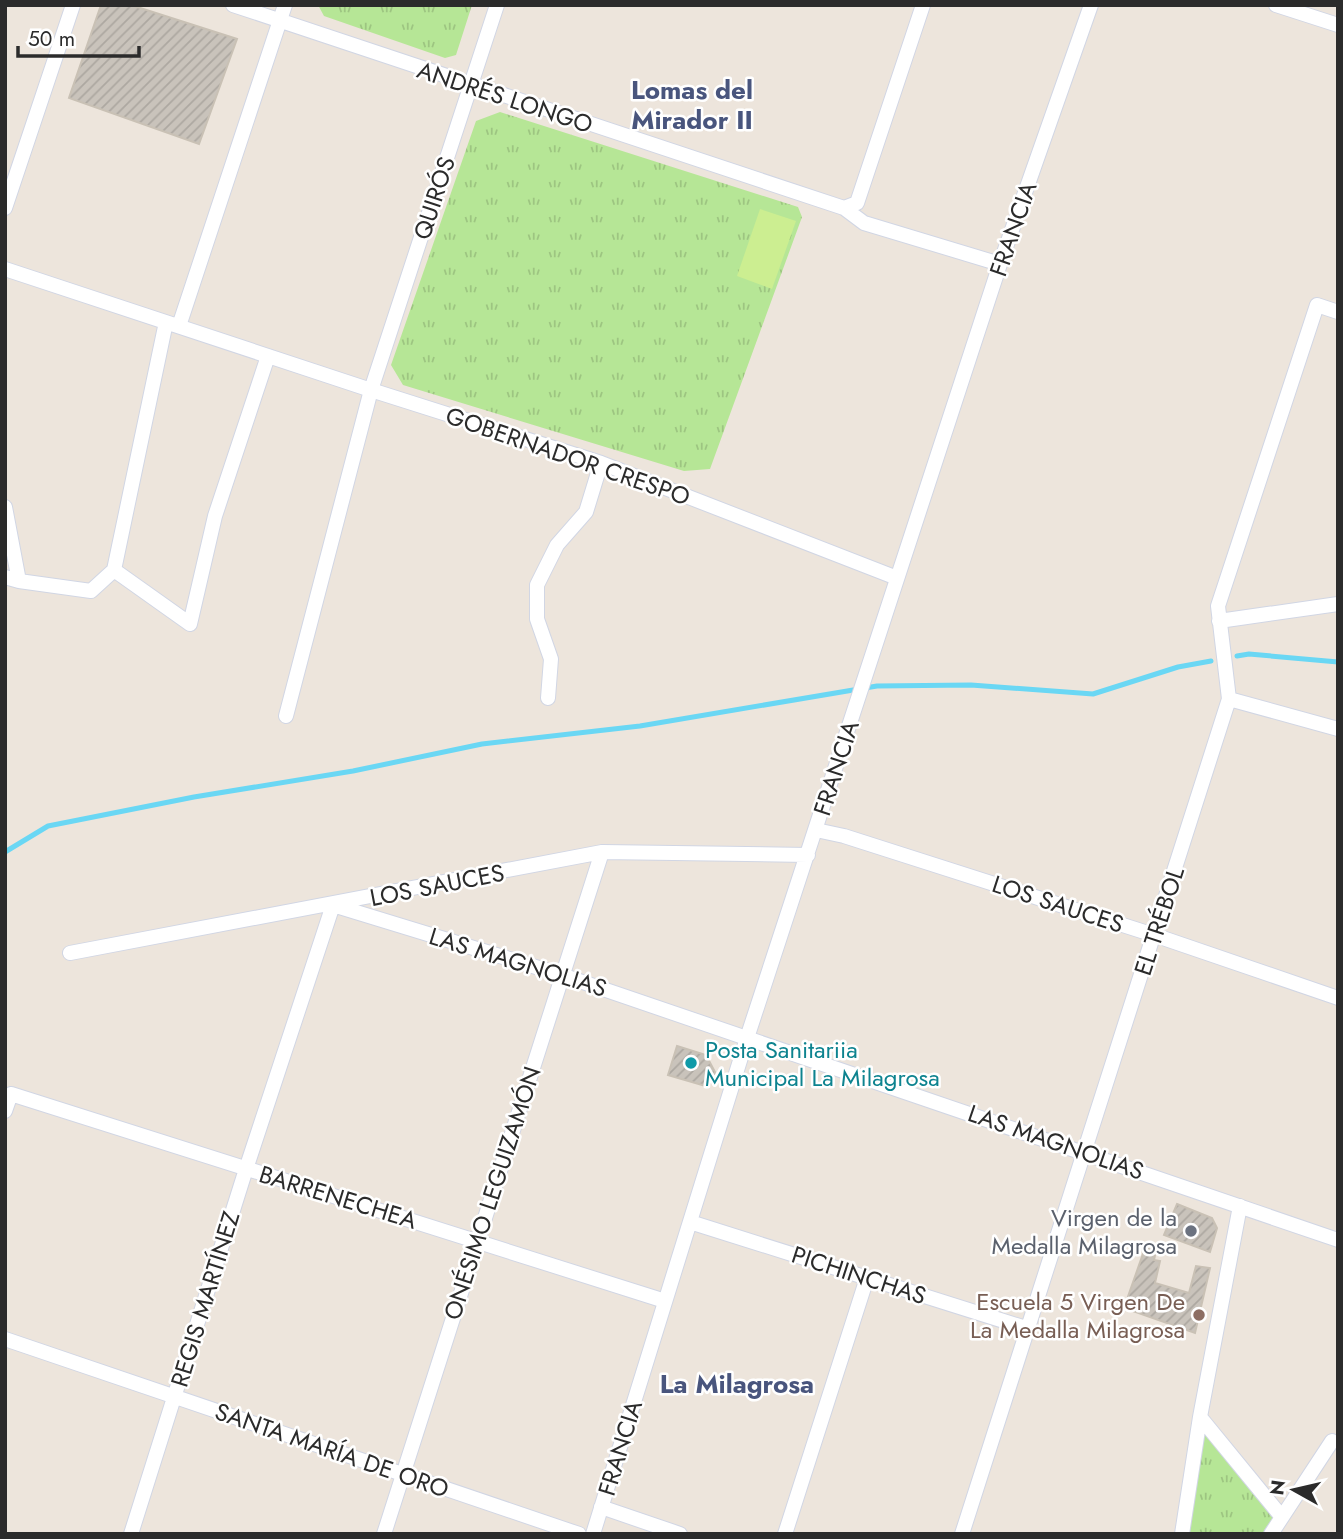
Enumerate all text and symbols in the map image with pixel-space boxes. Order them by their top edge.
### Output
scale bar [18,14,138,58]
text: 50 m [28,24,75,54]
street label: ANDRÉS LONGO [413,52,597,142]
district label: Lomas del Mirador II [631,71,753,139]
street label: QUIRÓS [404,152,464,244]
street label: FRANCIA [980,177,1046,281]
street label: GOBERNADOR CRESPO [441,398,695,514]
street label: FRANCIA [804,716,868,820]
street label: LOS SAUCES [367,855,507,915]
street label: EL TRÉBOL [1125,862,1193,980]
street label: LOS SAUCES [988,866,1128,942]
street label: LAS MAGNOLIAS [425,918,611,1006]
place label: Posta Sanitariia Municipal La Milagrosa [705,1032,940,1095]
marker: Posta Sanitariia Municipal La Milagrosa [683,1055,699,1071]
street label: ONÉSIMO LEGUIZAMÓN [434,1062,550,1324]
street label: LAS MAGNOLIAS [963,1095,1149,1189]
street label: BARRENECHEA [255,1156,421,1238]
place label: Virgen de la Medalla Milagrosa [992,1200,1177,1263]
street label: REGIS MARTÍNEZ [162,1207,248,1391]
marker: Virgen de la Medalla Milagrosa [1183,1223,1199,1239]
street label: PICHINCHAS [787,1237,931,1313]
place label: Escuela 5 Virgen De La Medalla Milagrosa [970,1284,1185,1347]
marker: Escuela 5 Virgen De La Medalla Milagrosa [1191,1307,1207,1323]
district label: La Milagrosa [660,1365,814,1403]
street label: SANTA MARÍA DE ORO [210,1394,454,1506]
street label: FRANCIA [589,1396,651,1500]
north arrow [1259,1455,1329,1525]
text: N [1263,1478,1292,1497]

